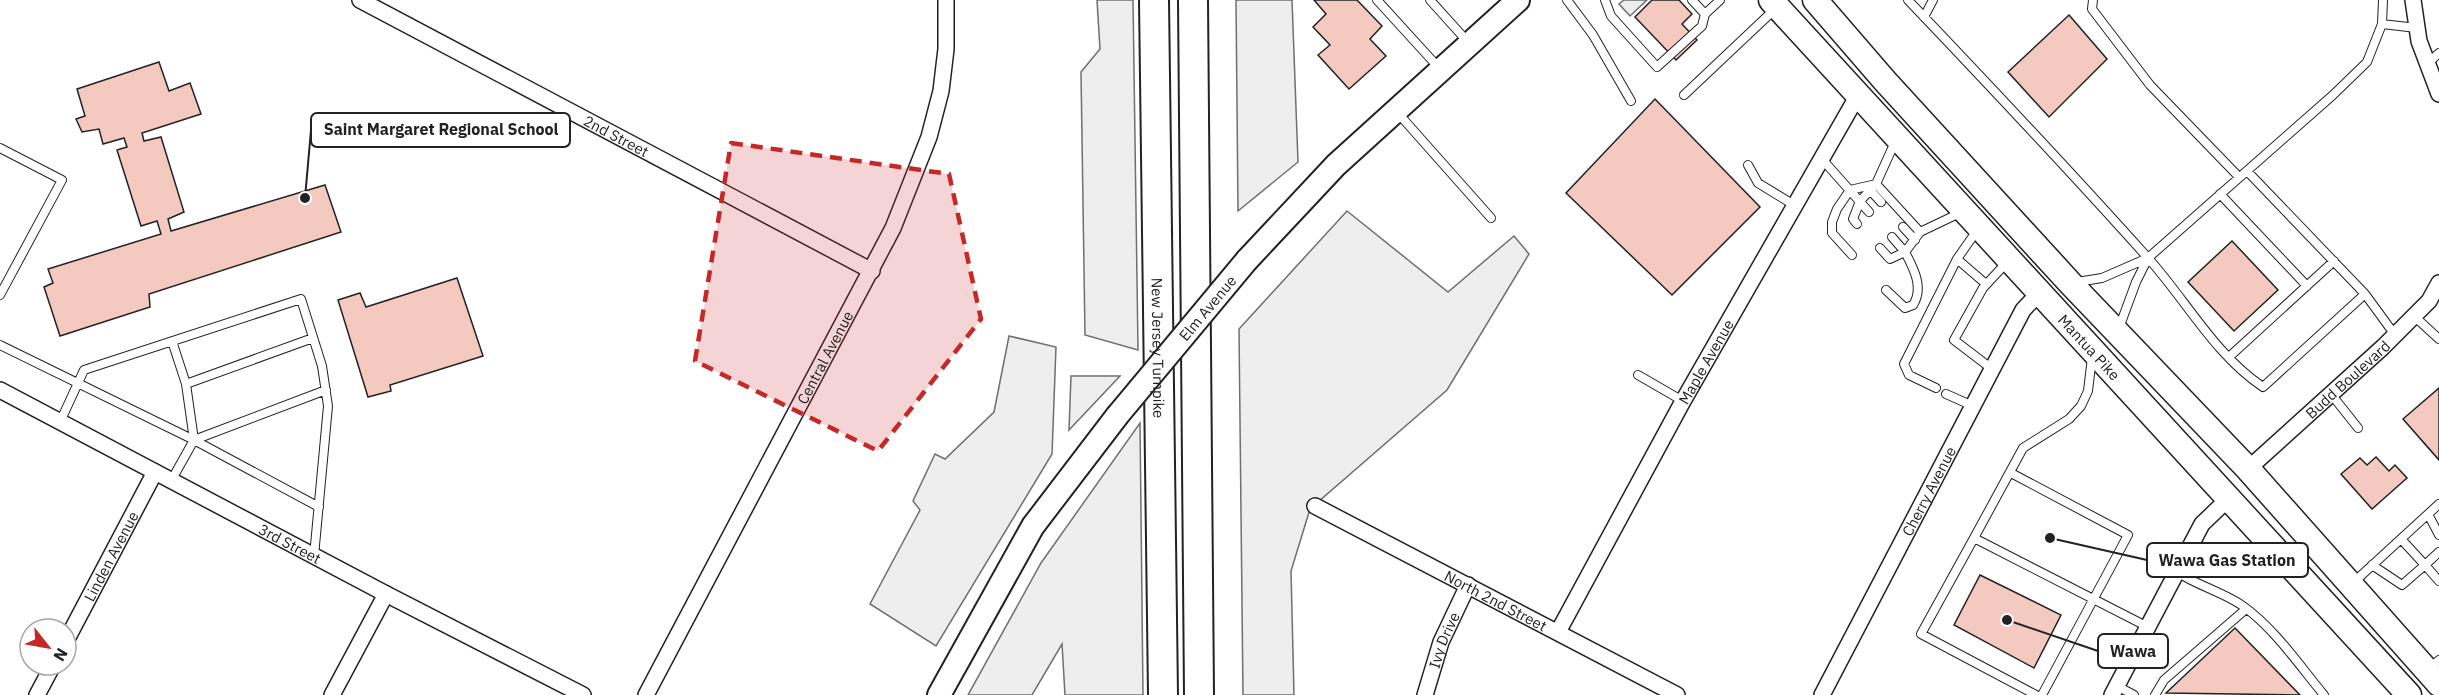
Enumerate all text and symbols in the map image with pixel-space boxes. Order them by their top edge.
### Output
street label: 2nd Street [580,111,652,161]
callout: Saint Margaret Regional School [311,113,570,147]
text: Saint Margaret Regional School [324,119,558,139]
street label: Elm Avenue [1174,271,1240,344]
street label: New Jersey Turnpike [1148,278,1169,418]
street label: Central Avenue [792,308,857,407]
street label: Mantua Pike [2054,310,2125,384]
street label: Maple Avenue [1674,316,1737,408]
street label: Budd Boulevard [2301,336,2394,422]
street label: Cherry Avenue [1897,443,1960,539]
street label: Linden Avenue [79,508,142,604]
street label: 3rd Street [256,519,324,568]
callout: Wawa Gas Station [2147,543,2308,577]
text: Wawa Gas Station [2159,550,2295,570]
street label: North 2nd Street [1441,566,1550,635]
street label: Ivy Drive [1424,609,1463,671]
north arrow [18,617,78,677]
callout: Wawa [2098,634,2168,668]
text: Wawa [2110,641,2156,661]
text: N [49,645,72,665]

